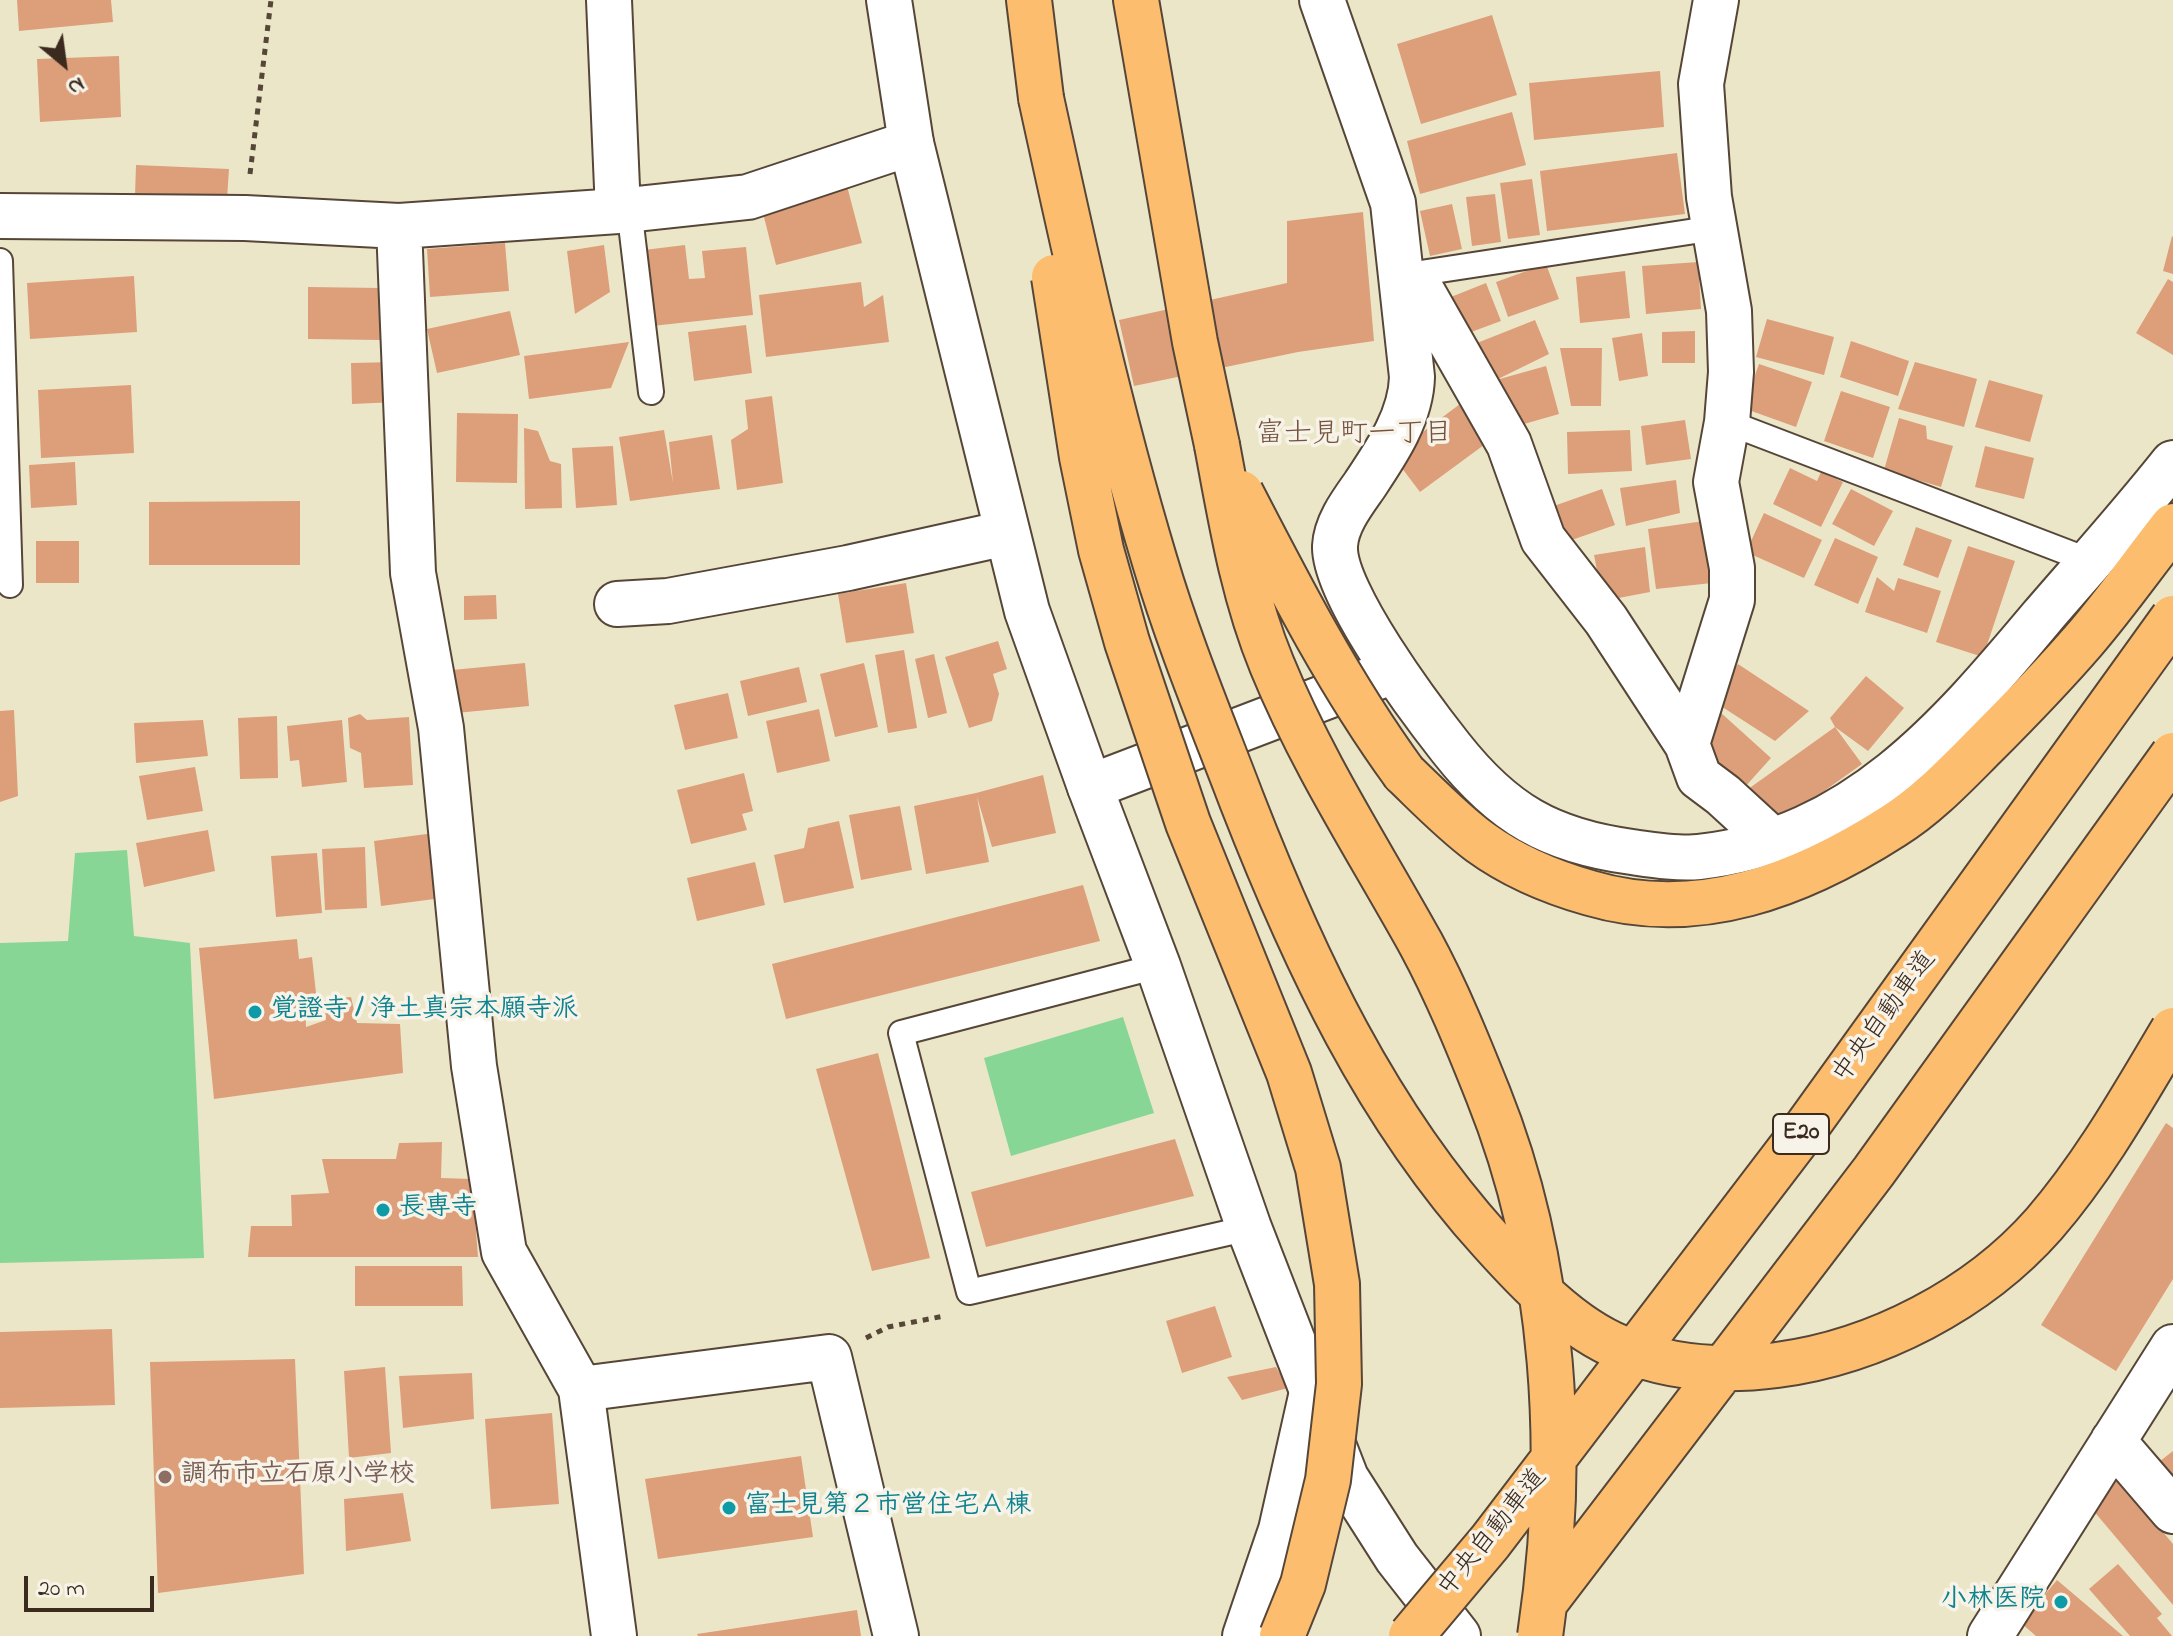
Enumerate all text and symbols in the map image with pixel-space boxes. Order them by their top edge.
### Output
north arrow [24,24,104,104]
text: N [61,67,90,103]
district label: 富士見町一丁目 [1256,419,1452,453]
street label: 中央自動車道 [1828,946,1944,1090]
place label: 覚證寺 / 浄土真宗本願寺派 [271,996,578,1028]
marker: 覚證寺 / 浄土真宗本願寺派 [246,1003,264,1021]
road number: E20 [1773,1114,1829,1154]
place label: 長専寺 [399,1194,477,1226]
marker: 長専寺 [374,1201,392,1219]
place label: 調布市立石原小学校 [181,1461,415,1493]
street label: 中央自動車道 [1433,1464,1555,1604]
marker: 調布市立石原小学校 [156,1468,174,1486]
place label: 富士見第２市営住宅Ａ棟 [745,1492,1031,1524]
marker: 富士見第２市営住宅Ａ棟 [720,1499,738,1517]
scale bar [28,1560,158,1610]
text: 20 m [38,1572,85,1607]
place label: 小林医院 [1941,1586,2045,1618]
marker: 小林医院 [2052,1593,2070,1611]

